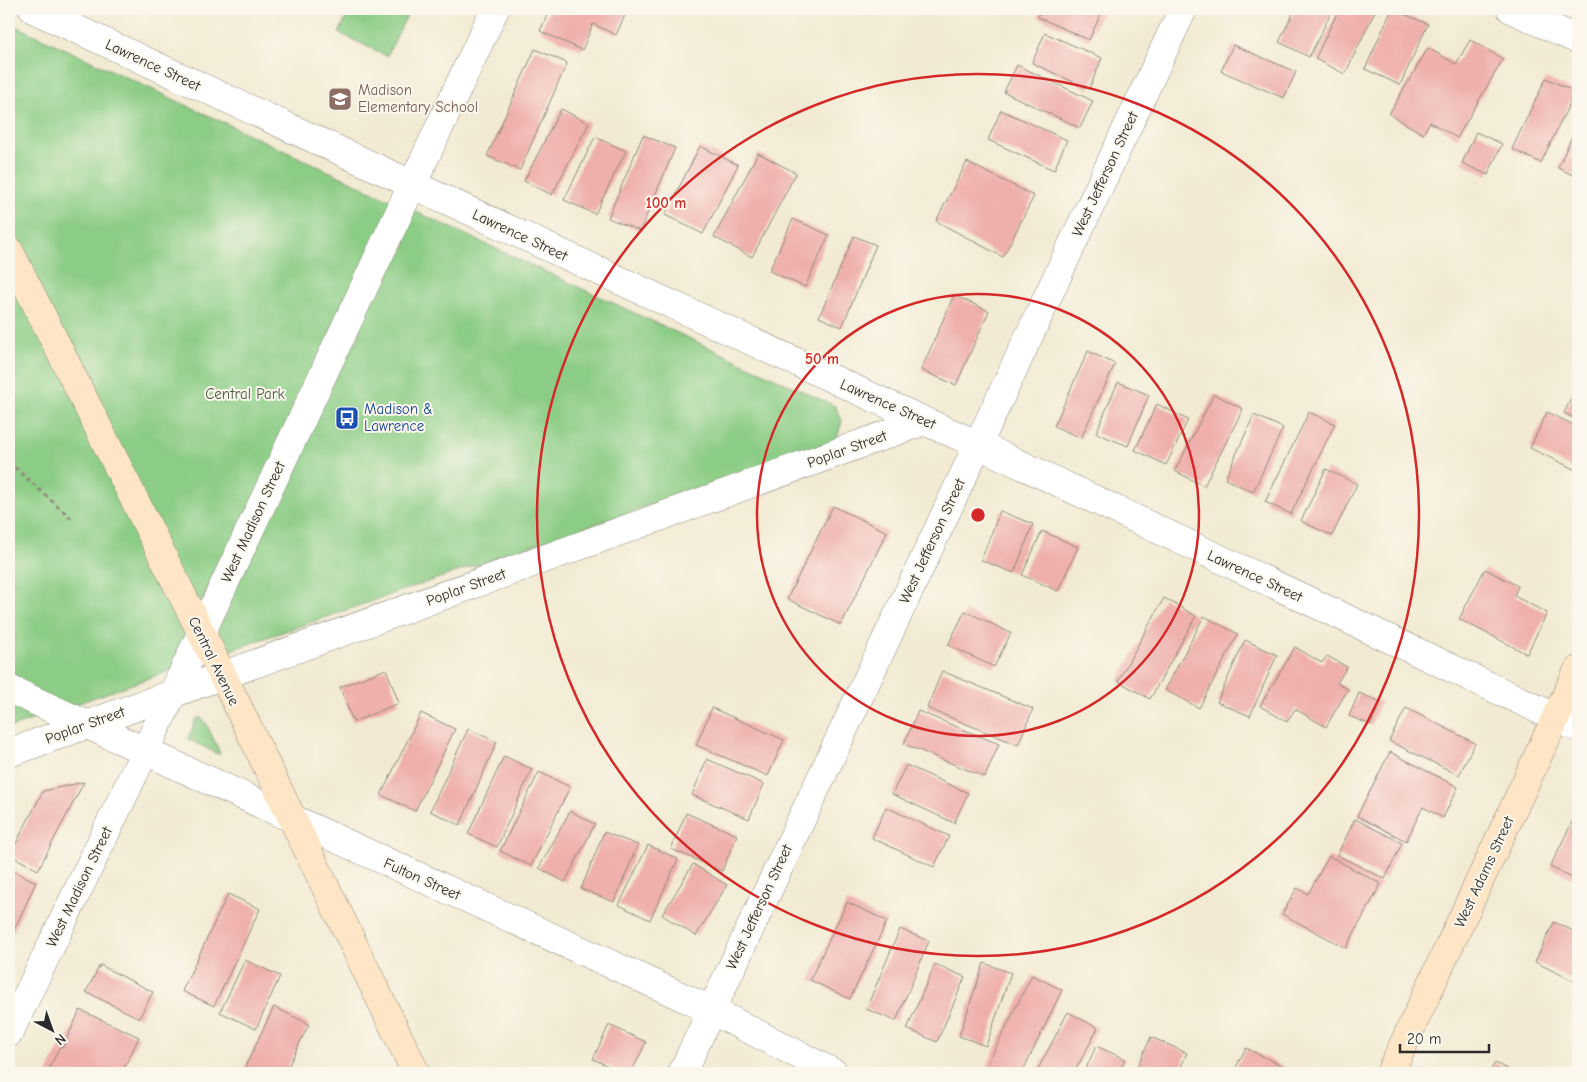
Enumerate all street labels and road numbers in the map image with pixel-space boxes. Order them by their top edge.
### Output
street label: Lawrence Street [103,35,204,95]
street label: West Jefferson Street [1068,108,1142,239]
street label: Lawrence Street [470,205,571,265]
street label: Lawrence Street [837,375,939,433]
street label: Poplar Street [805,426,890,472]
street label: West Madison Street [217,458,289,585]
street label: West Jefferson Street [895,475,969,606]
street label: Lawrence Street [1205,546,1306,606]
street label: Poplar Street [424,564,509,610]
street label: Central Avenue [185,614,243,709]
street label: Poplar Street [43,702,128,748]
street label: West Adams Street [1450,813,1518,930]
street label: West Madison Street [42,823,116,950]
street label: West Jefferson Street [722,841,796,972]
street label: Fulton Street [381,854,464,904]

